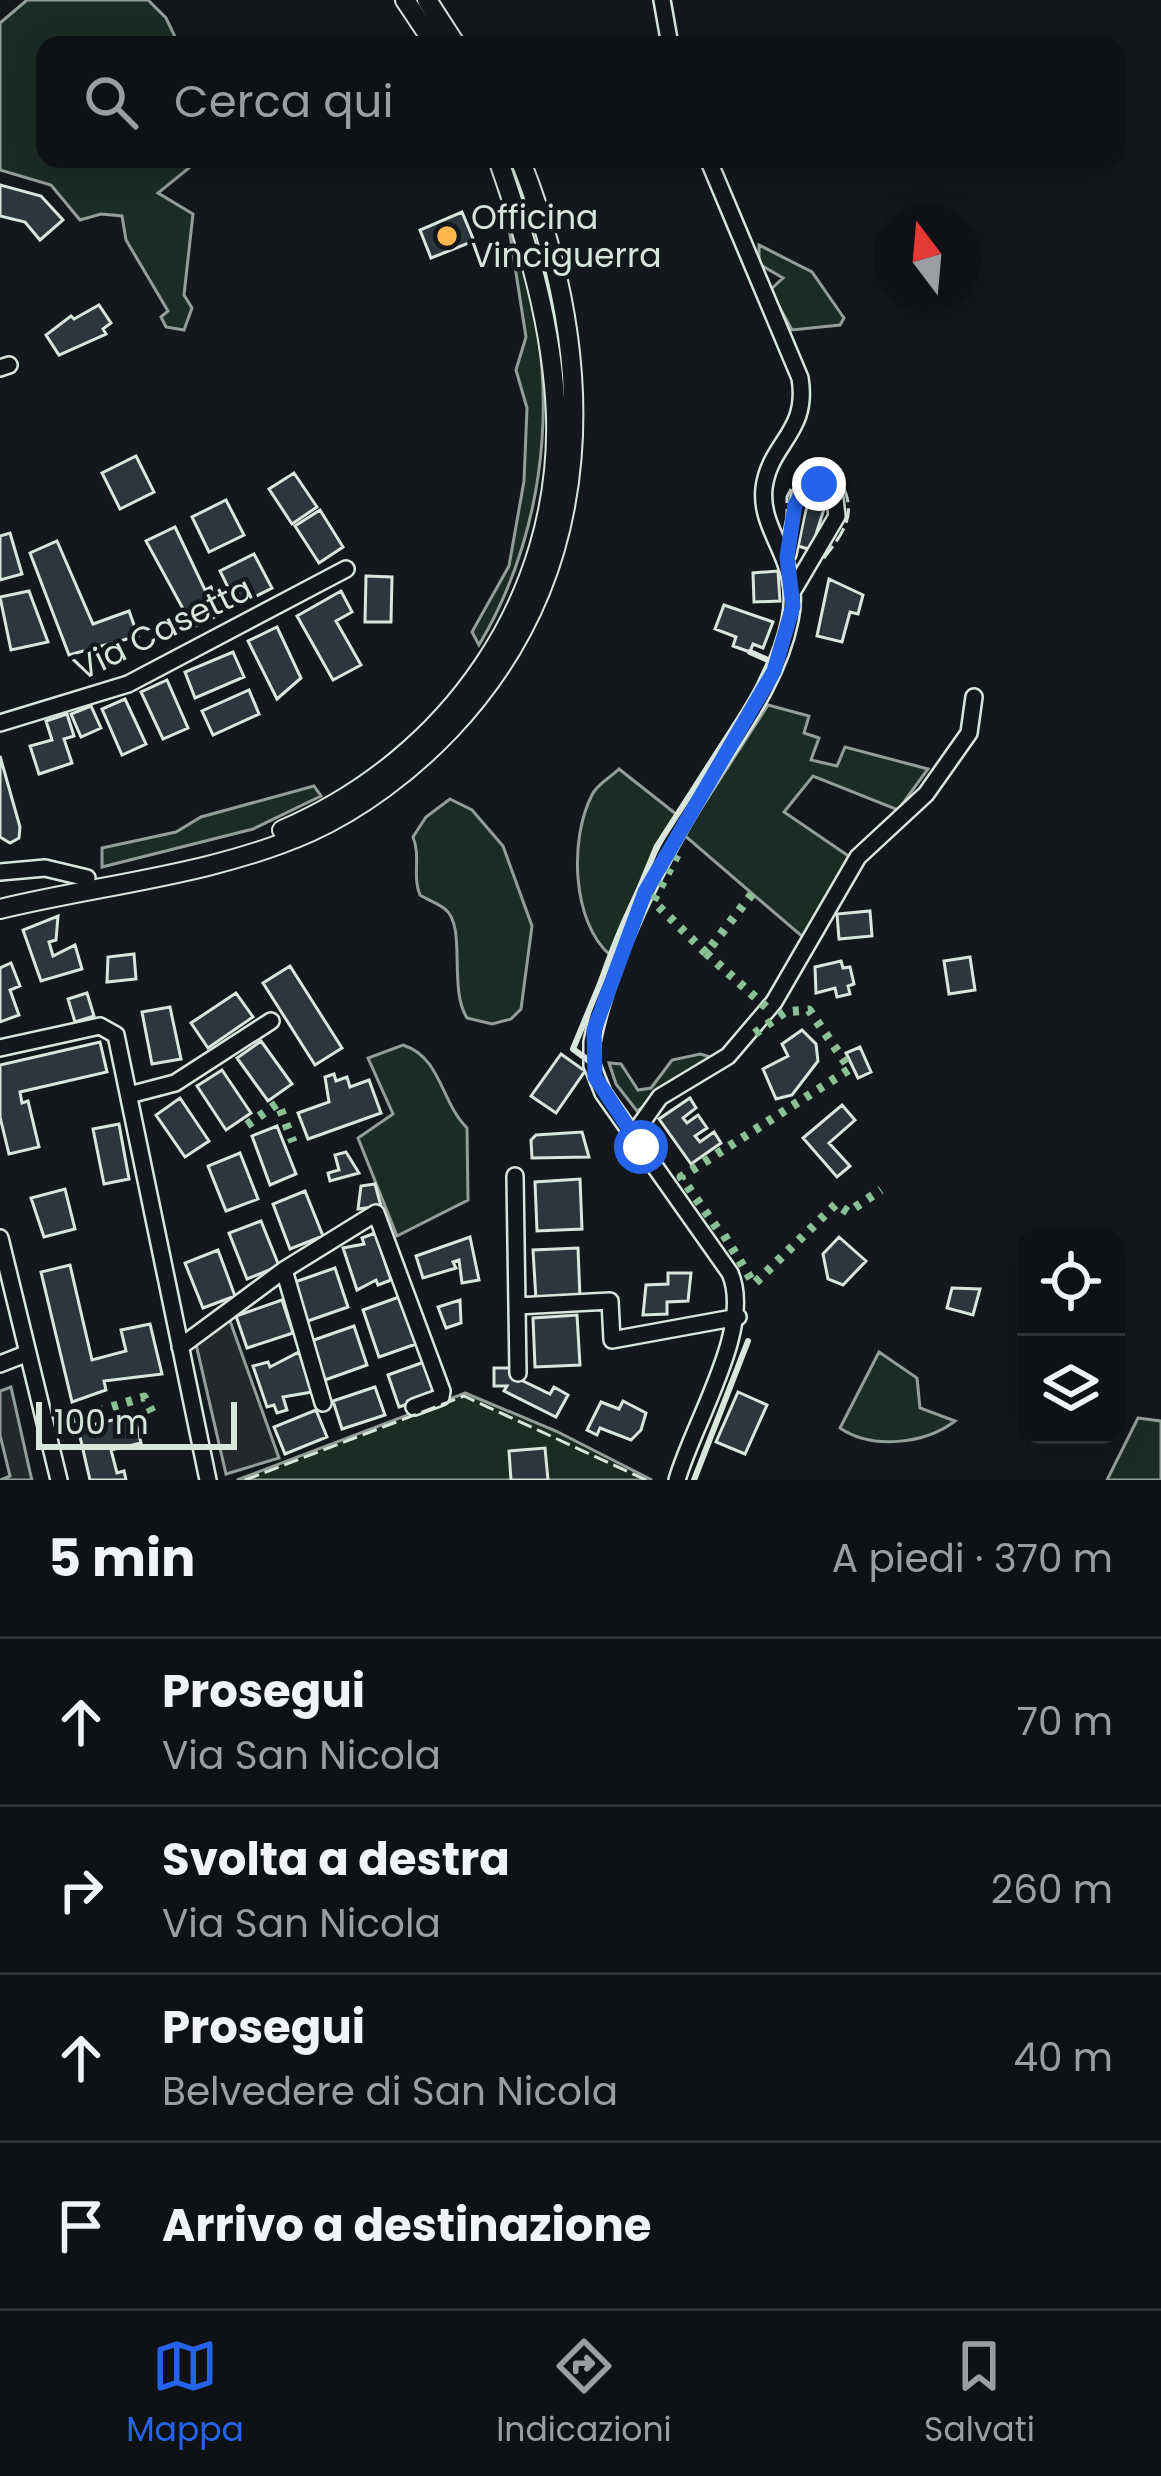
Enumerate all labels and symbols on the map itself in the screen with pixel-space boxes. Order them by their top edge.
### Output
place label: Officina Vinciguerra [471,194,662,279]
north arrow [873,204,981,312]
marker: Officina Vinciguerra [434,223,460,249]
route end [792,457,846,511]
street label: Via Casetta [66,565,260,692]
route start [614,1120,668,1174]
scale bar [36,1396,237,1449]

